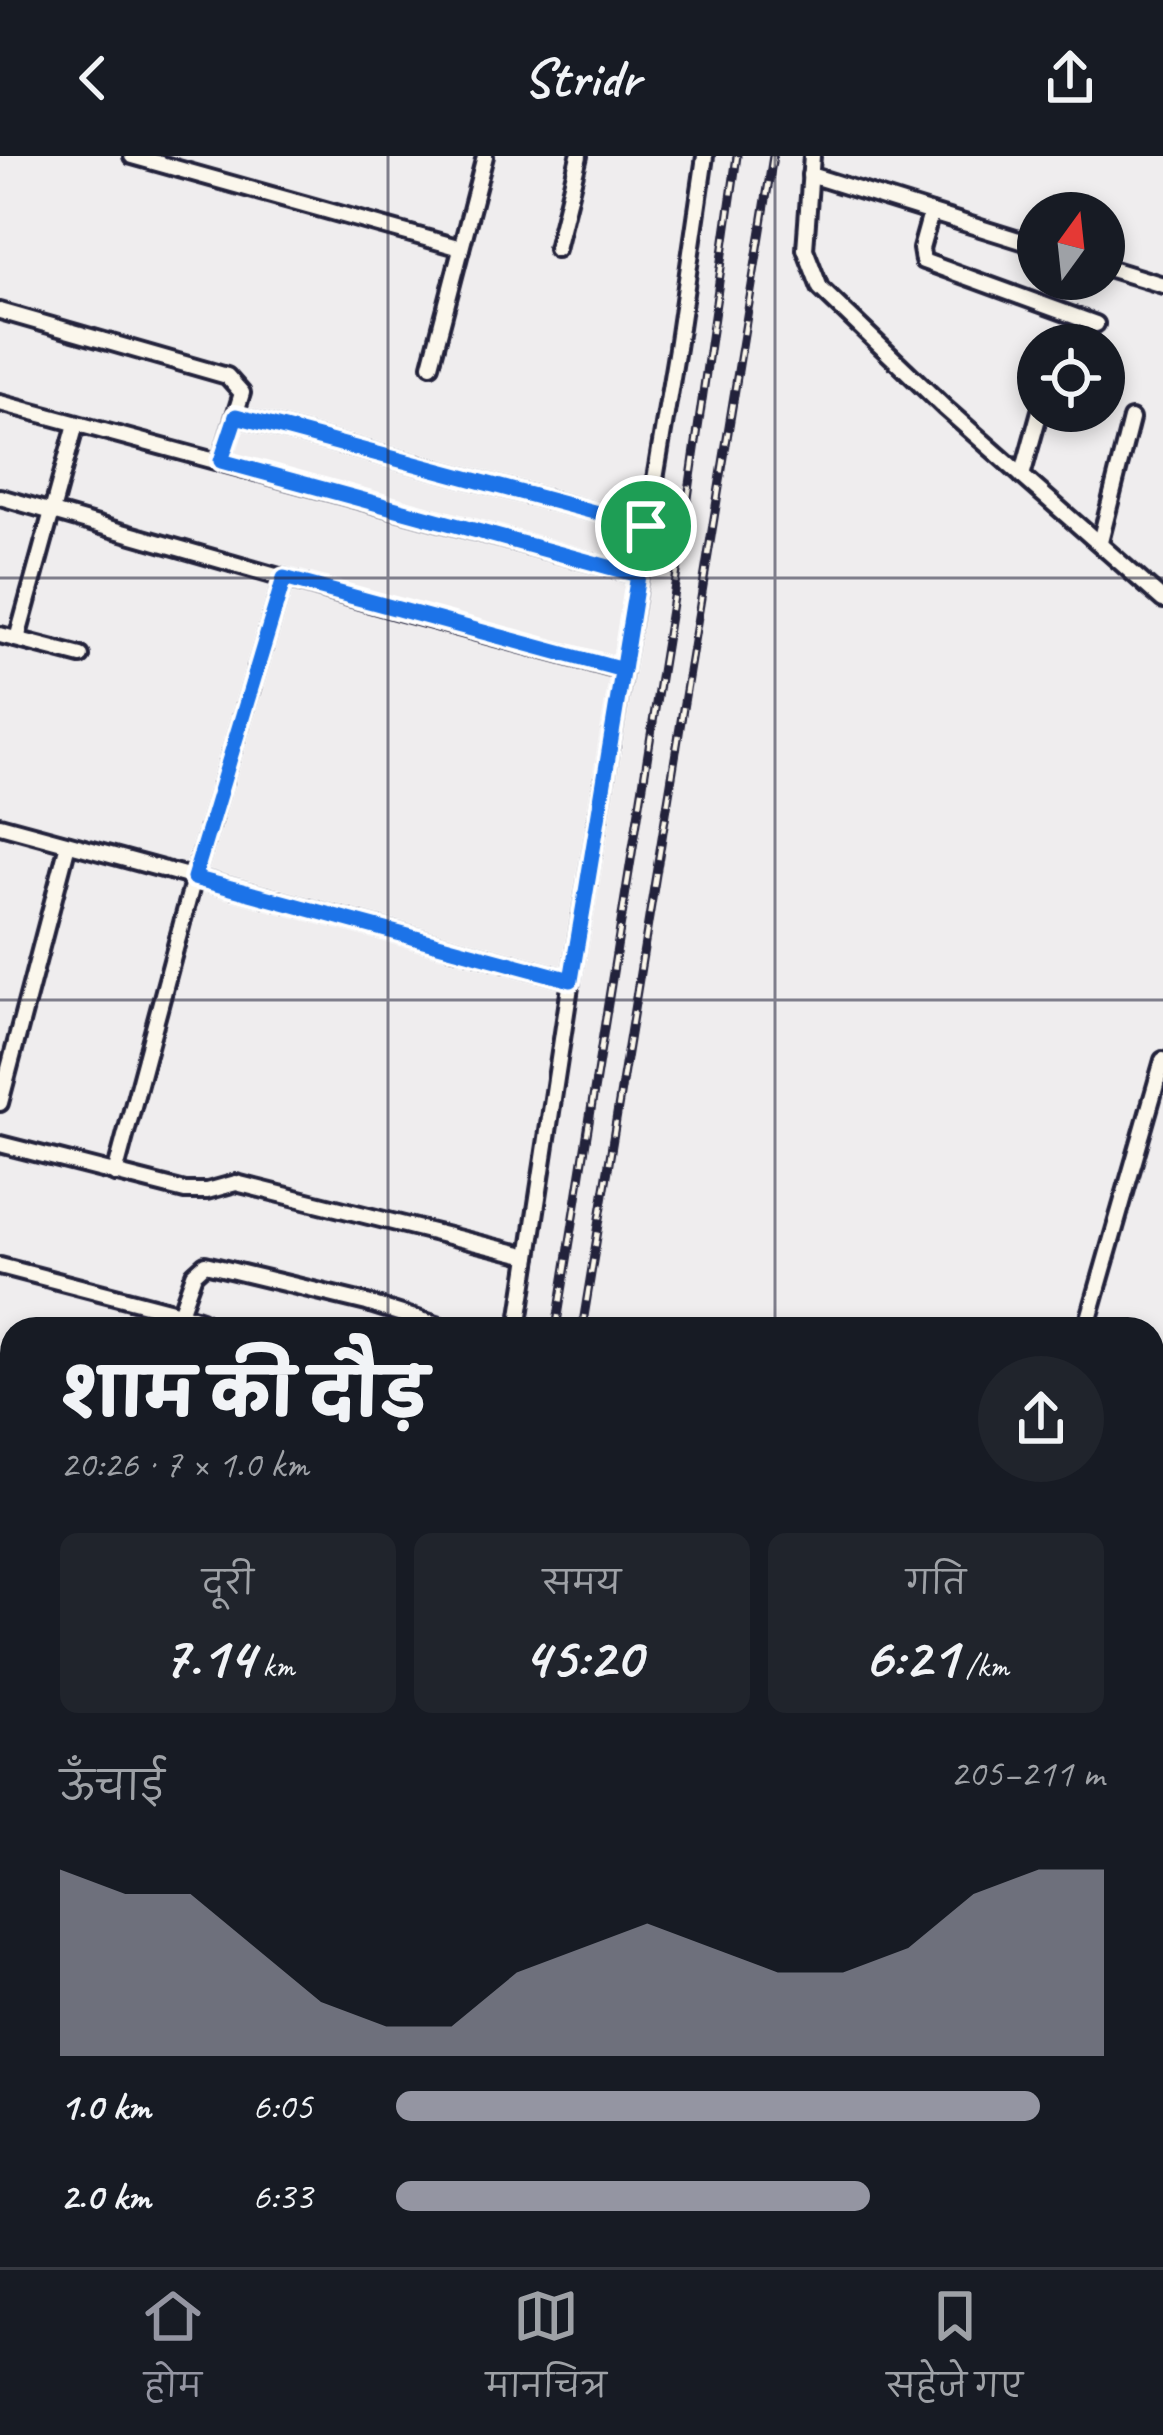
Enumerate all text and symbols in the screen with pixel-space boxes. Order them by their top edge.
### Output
text: Stridr [523,44,640,112]
icon: back [60,45,126,111]
icon: share [1037,45,1103,111]
north arrow [1017,192,1125,300]
map controls [1017,192,1125,432]
button: locate [1017,324,1125,432]
pin [595,475,697,577]
icon: arrive [613,493,679,559]
text: शाम की दौड़ [60,1353,427,1436]
button: share [978,1356,1104,1482]
text: 20:26 · 7 × 1.0 km [60,1440,308,1489]
text: दूरी [202,1562,254,1604]
text: समय [543,1562,621,1604]
text: गति [906,1562,966,1604]
text: 7.14 [162,1619,254,1695]
text: 45:20 [523,1619,641,1695]
text: 6:21 [863,1619,958,1695]
text: km [254,1645,294,1687]
text: /km [958,1645,1009,1687]
text: 205–211 m [950,1749,1104,1798]
text: ऊँचाई [60,1762,165,1811]
text: 1.0 km [60,2082,151,2131]
text: 6:05 [252,2082,312,2131]
text: 2.0 km [60,2172,151,2221]
text: 6:33 [252,2172,312,2221]
tab: होम [140,2283,206,2422]
tab: मानचित्र [486,2283,607,2422]
tab: सहेजे गए [887,2283,1023,2422]

